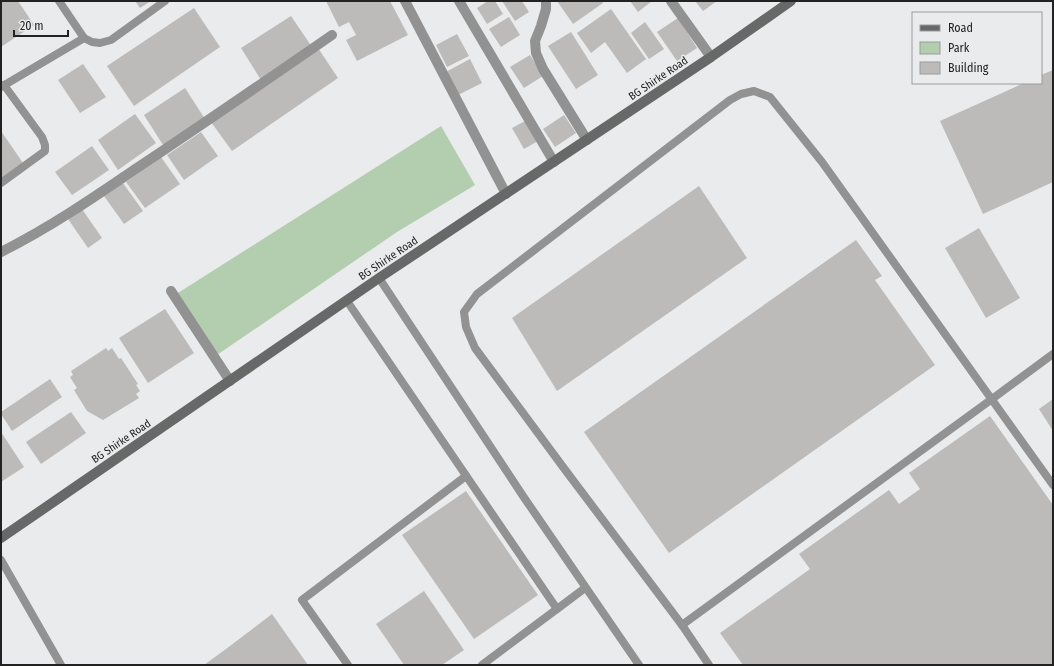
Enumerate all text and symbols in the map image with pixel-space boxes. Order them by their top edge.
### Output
scale bar [14,12,68,38]
legend [912,12,1042,84]
text: 20 m [20,19,44,33]
text: Road [948,21,973,35]
text: Park [948,41,970,55]
street label: BG Shirke Road [626,54,690,103]
text: Building [948,61,989,75]
street label: BG Shirke Road [356,234,420,283]
street label: BG Shirke Road [89,417,153,466]

